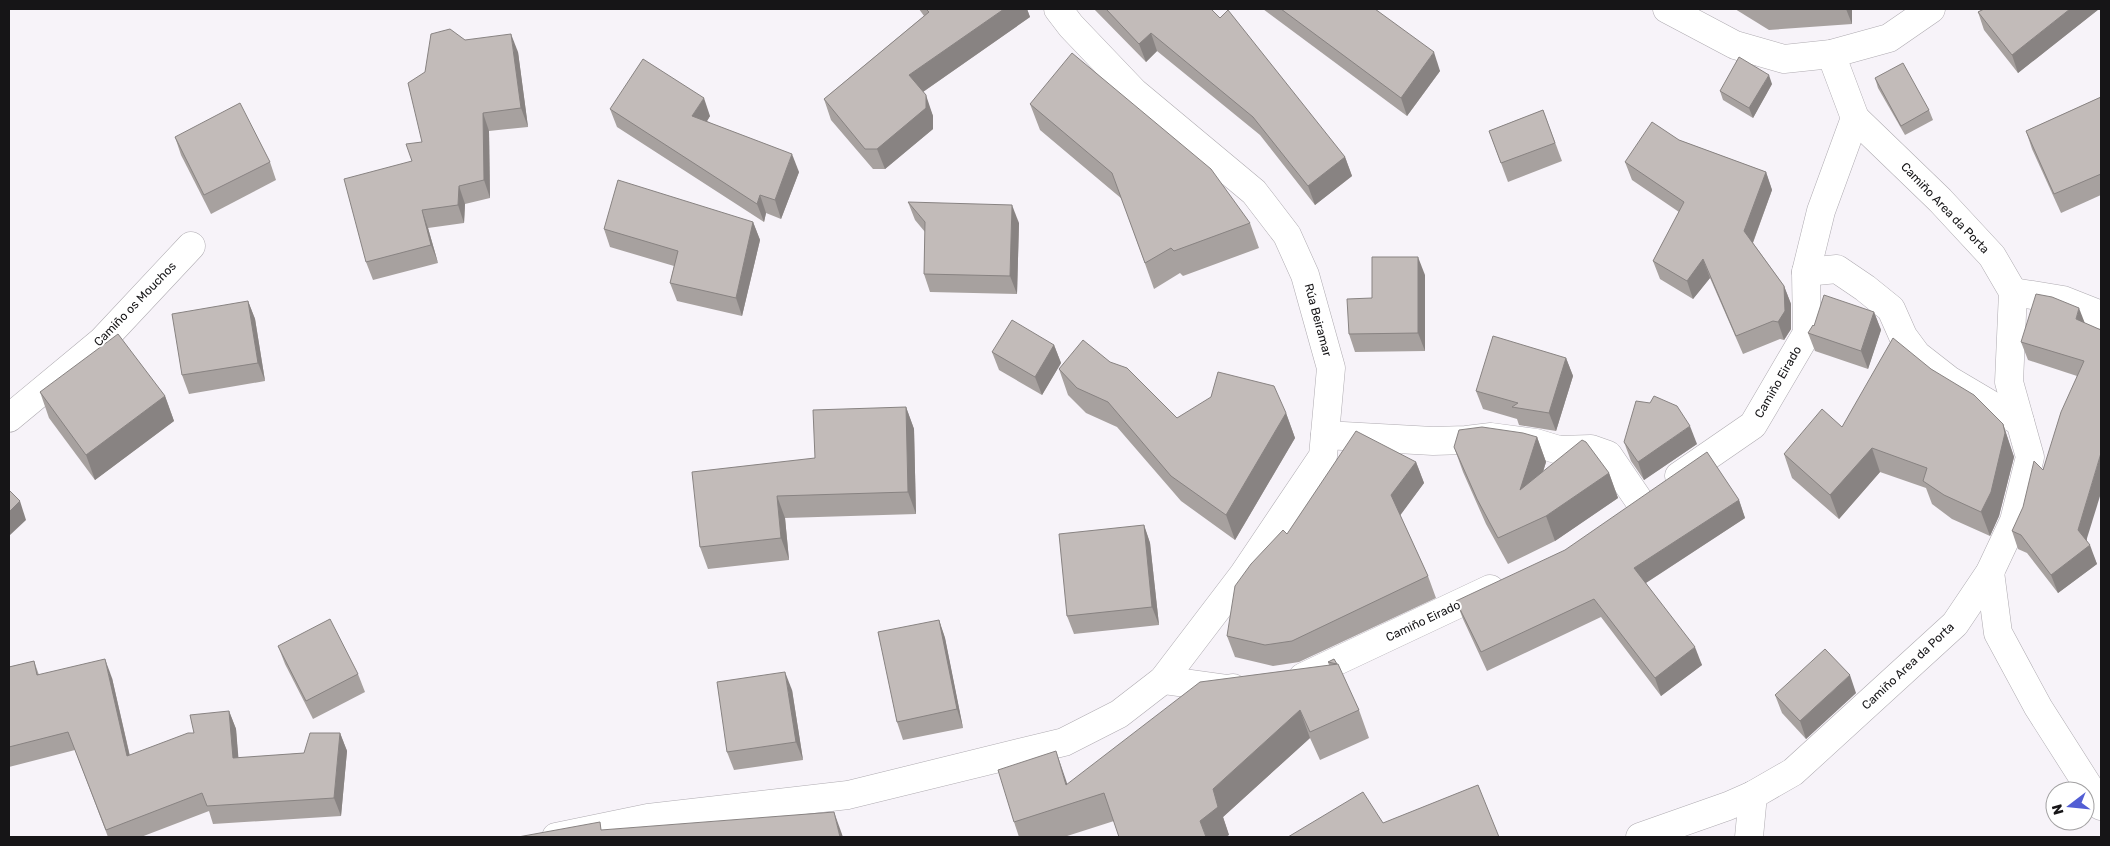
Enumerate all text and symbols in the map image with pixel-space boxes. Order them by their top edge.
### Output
street label: Camiño Area da Porta [1898,160,1992,256]
street label: Camiño os Mouchos [91,259,179,349]
street label: Rúa Beiramar [1302,282,1335,359]
street label: Camiño Eirado [1752,344,1804,420]
street label: Camiño Eirado [1384,598,1463,644]
street label: Camiño Area da Porta [1859,620,1957,712]
north arrow [2045,781,2095,831]
text: N [2048,802,2068,817]

